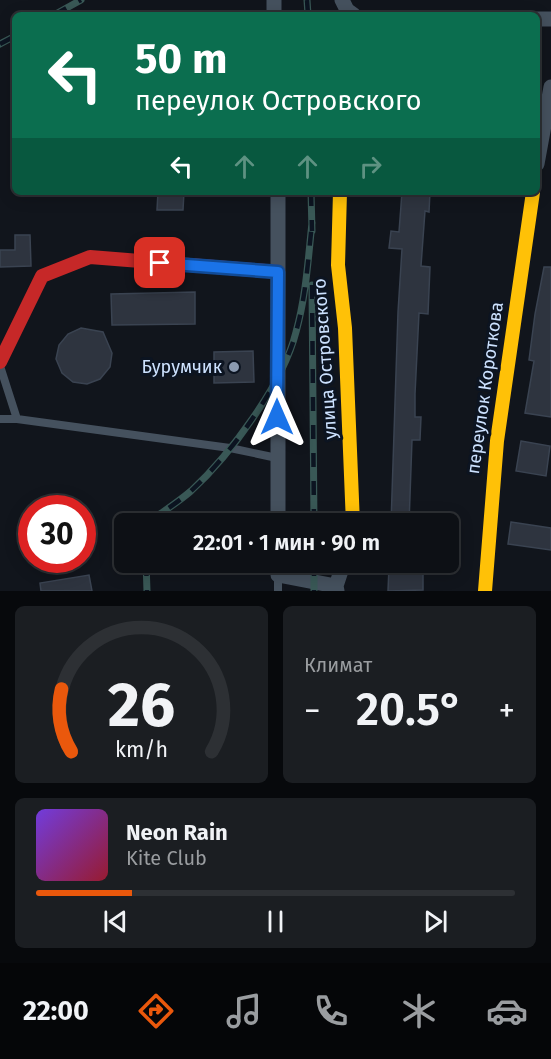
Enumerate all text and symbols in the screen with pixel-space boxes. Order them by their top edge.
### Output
text: 50 m [135,34,228,84]
icon: left [36,36,114,114]
text: переулок Островского [135,85,422,117]
icon: left [165,150,198,183]
icon: ahead [228,150,261,183]
icon: ahead [291,150,324,183]
icon: right [354,150,387,183]
pin [134,237,185,288]
icon: arrive [143,246,176,279]
street label: улица Островского [308,278,342,440]
street label: переулок Короткова [462,300,508,476]
place label: Бурумчик [141,356,223,378]
marker: Бурумчик [227,360,241,374]
position arrow [245,385,309,449]
speed limit sign: 30 [18,495,96,573]
text: 22:01 · 1 мин · 90 m [193,529,380,556]
text: Климат [304,653,372,677]
text: 26 [108,668,175,743]
text: 20.5° [356,683,463,737]
text: − [304,691,321,731]
text: + [499,691,515,731]
text: km/h [115,737,168,763]
text: Neon Rain [126,819,228,846]
text: Kite Club [126,846,207,870]
icon: previous [99,905,132,938]
icon: pause [259,905,292,938]
icon: next [419,905,452,938]
icon: directions [135,990,177,1032]
icon: music [223,990,265,1032]
icon: phone [310,990,352,1032]
icon: climate [398,990,440,1032]
icon: car [486,990,528,1032]
text: 22:00 [23,995,89,1027]

